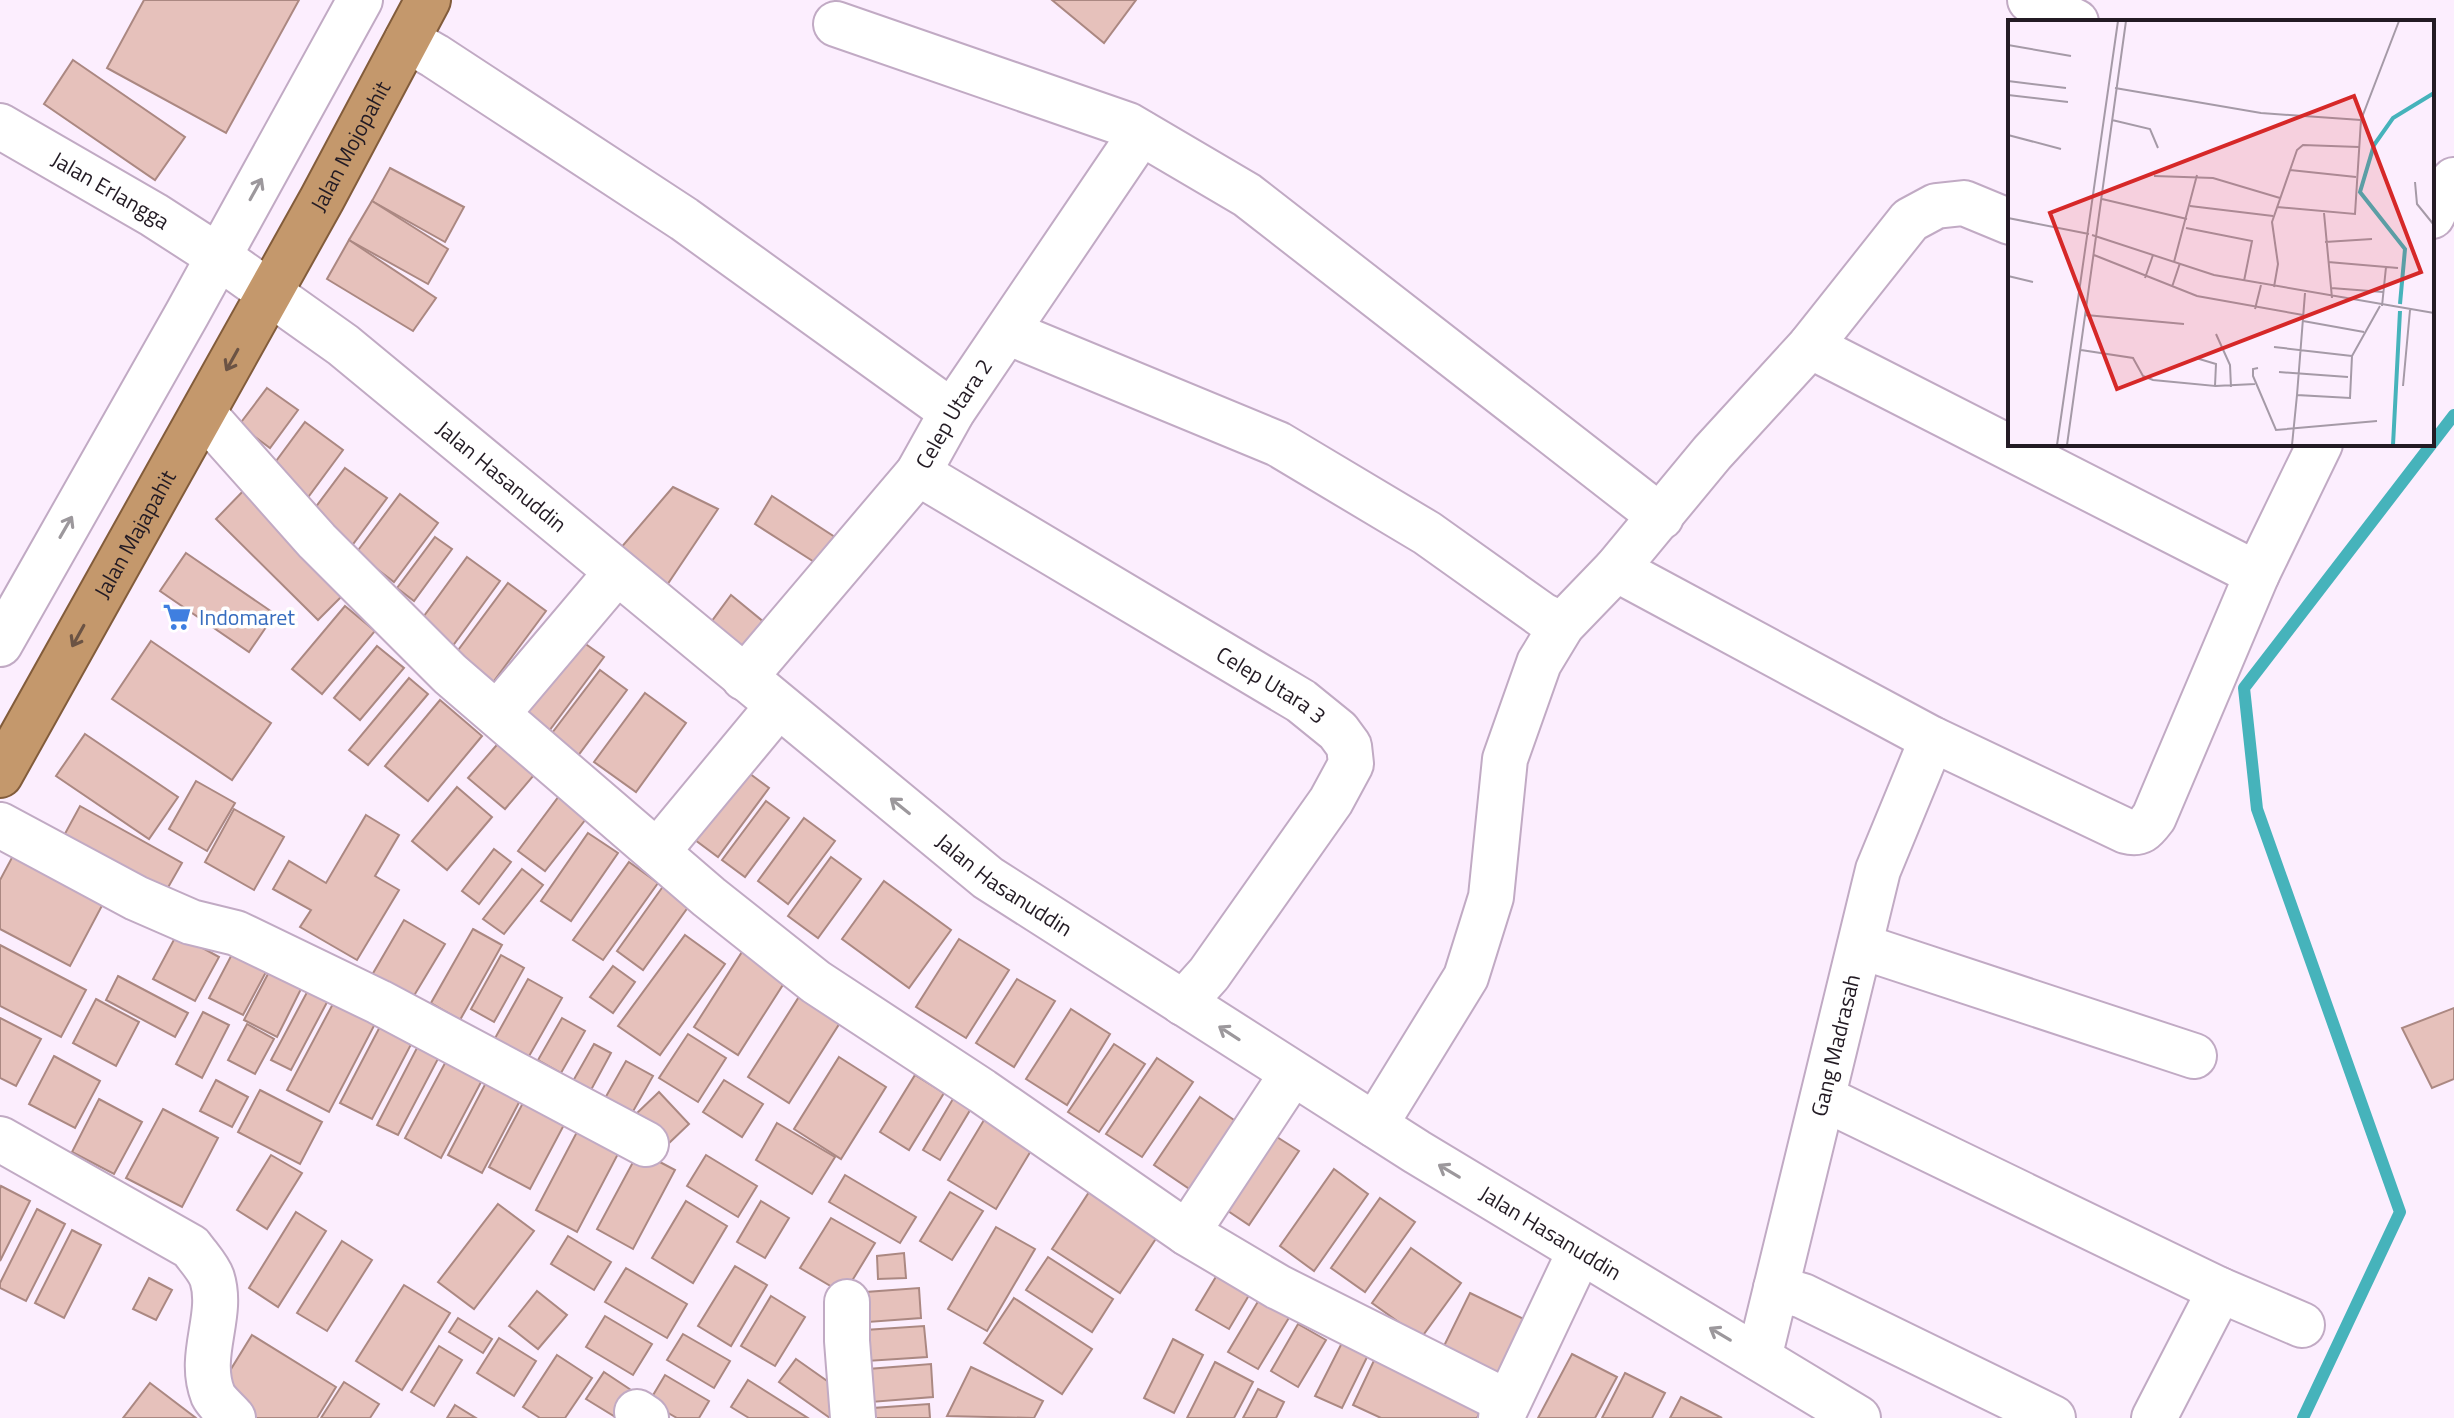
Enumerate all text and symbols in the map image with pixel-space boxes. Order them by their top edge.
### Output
inset map [2008,20,2434,446]
street label: Jalan Mojopahit [301,74,399,218]
street label: Jalan Erlangga [45,142,177,238]
one-way arrow [248,178,264,201]
one-way arrow [224,348,239,372]
street label: Celep Utara 2 [907,352,1001,475]
street label: Jalan Hasanuddin [429,412,575,541]
street label: Jalan Majapahit [85,463,184,605]
one-way arrow [58,516,74,539]
place label: Indomaret [199,600,295,634]
supermarket icon: Indomaret [162,602,192,632]
one-way arrow [70,624,85,648]
street label: Celep Utara 3 [1210,637,1334,732]
one-way arrow [890,797,911,815]
street label: Jalan Hasanuddin [928,825,1079,945]
street label: Gang Madrasah [1802,970,1869,1120]
one-way arrow [1218,1024,1241,1040]
one-way arrow [1438,1163,1461,1179]
street label: Jalan Hasanuddin [1473,1177,1628,1289]
one-way arrow [1709,1326,1732,1342]

